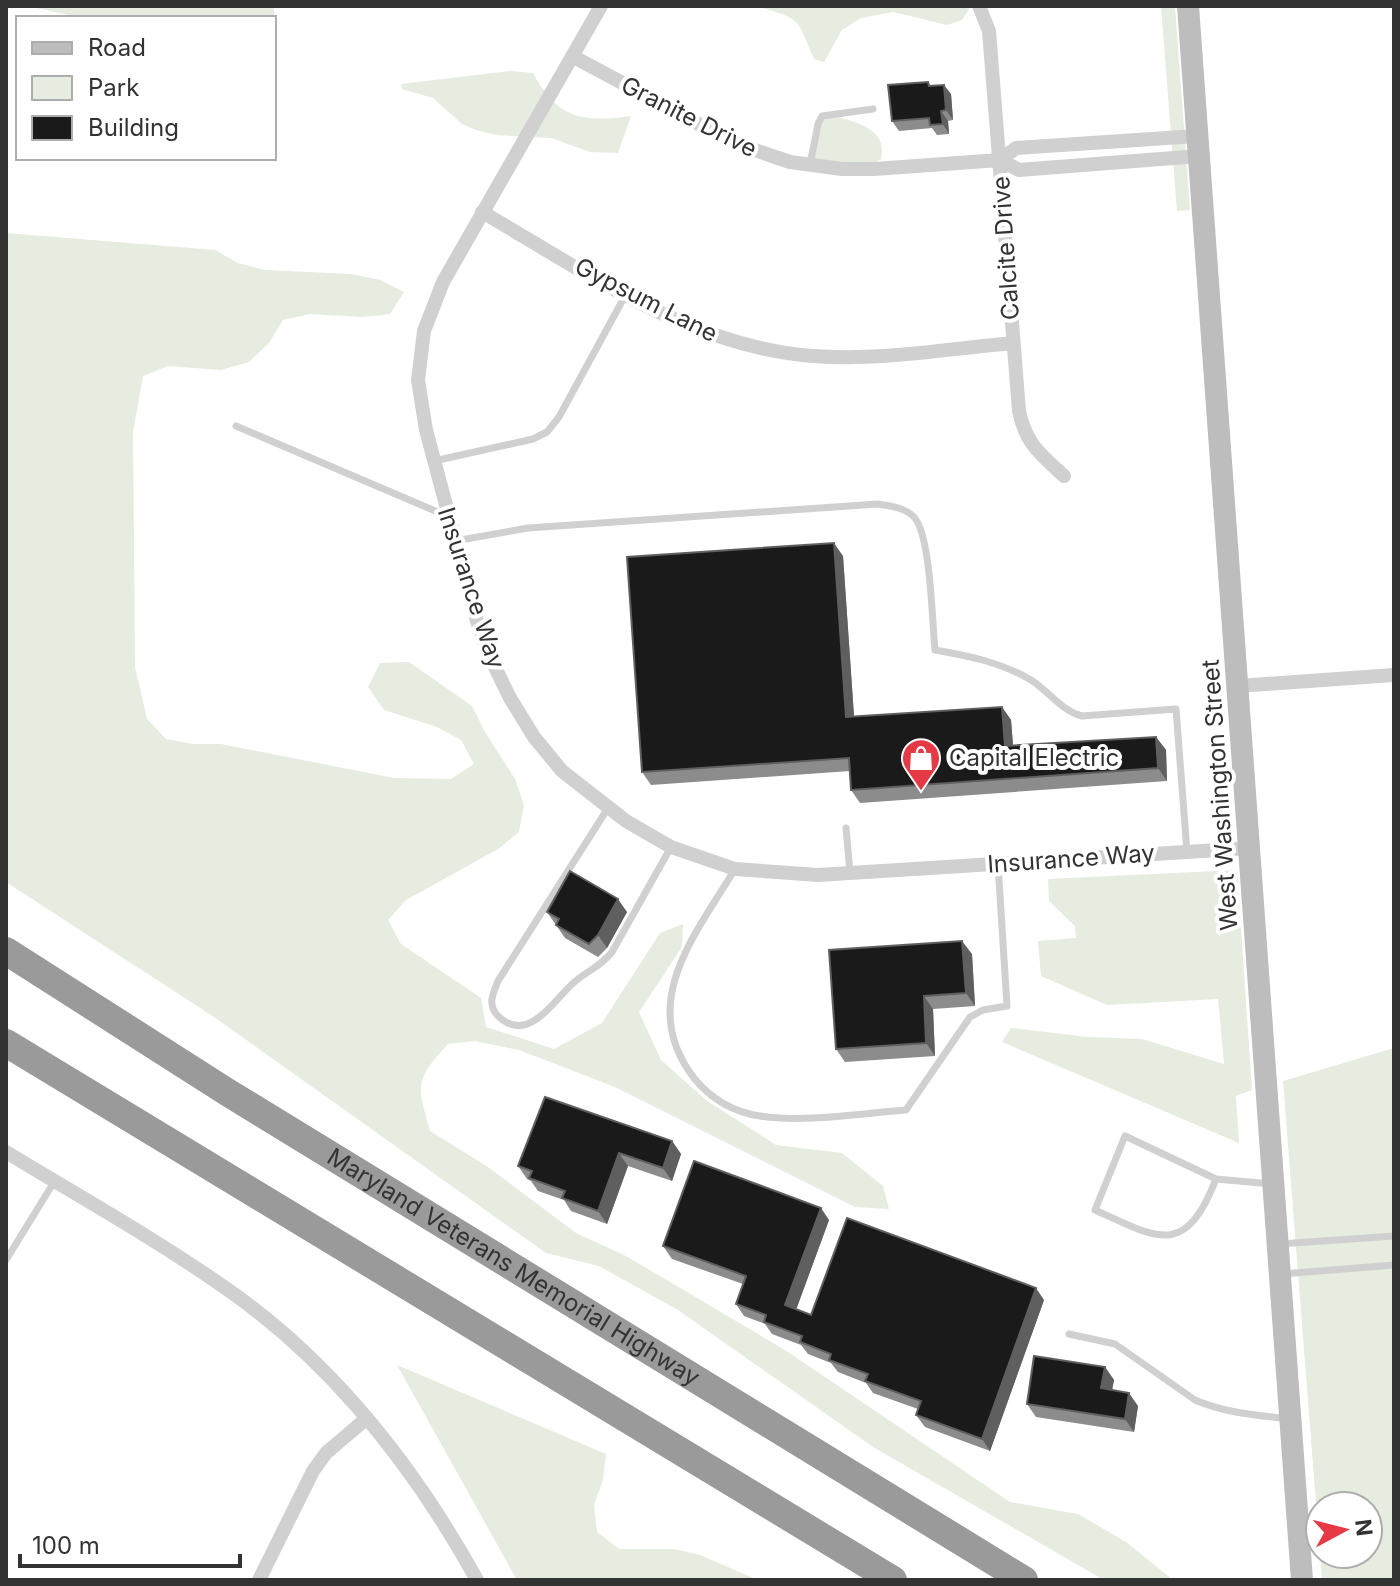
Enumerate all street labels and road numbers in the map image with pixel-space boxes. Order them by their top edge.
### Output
street label: Granite Drive [617,70,762,163]
street label: Calcite Drive [986,175,1025,321]
street label: Gypsum Lane [570,251,722,348]
street label: Insurance Way [432,504,511,672]
street label: West Washington Street [1196,658,1243,932]
street label: Insurance Way [986,838,1156,879]
street label: Maryland Veterans Memorial Highway [322,1142,705,1392]

